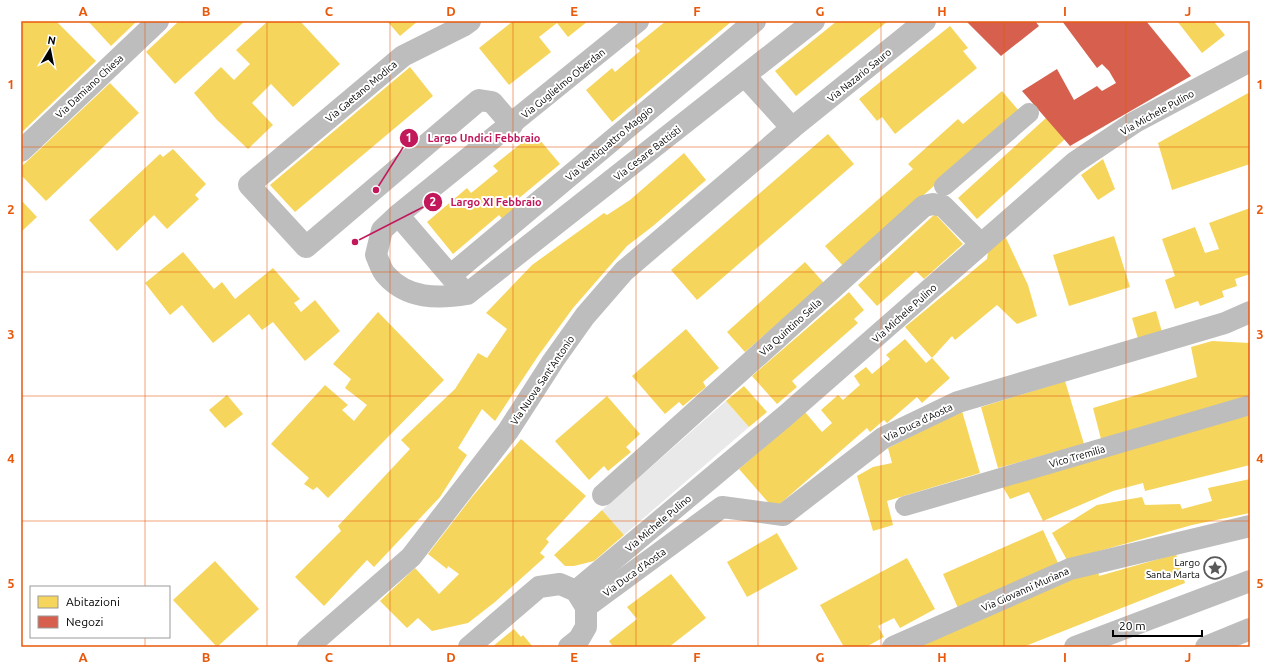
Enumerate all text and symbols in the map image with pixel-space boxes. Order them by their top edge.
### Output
text: A [78,4,88,18]
text: B [202,4,211,18]
text: C [325,4,334,18]
text: D [446,4,456,18]
text: E [570,4,578,18]
text: F [693,4,701,18]
text: G [816,4,825,18]
text: H [937,4,947,18]
text: I [1063,4,1067,18]
text: J [1185,4,1191,18]
north arrow [30,30,70,70]
text: N [47,34,57,47]
street label: Via Guglielmo Oberdan [519,46,607,120]
street label: Via Nazario Sauro [825,46,893,104]
street label: Via Damiano Chiesa [53,52,125,120]
street label: Via Gaetano Modica [324,58,399,124]
text: 1 [7,77,15,91]
text: 1 [1256,77,1264,91]
street label: Via Michele Pulino [1119,88,1196,137]
street label: Via Ventiquattro Maggio [564,104,655,183]
street label: Via Cesare Battisti [612,124,683,183]
callout: Largo Undici Febbraio [399,127,548,150]
text: 1 [406,131,412,144]
text: Largo Undici Febbraio [428,132,541,144]
callout: Largo XI Febbraio [423,190,550,213]
text: 2 [430,195,437,208]
text: Largo XI Febbraio [450,196,542,208]
text: 2 [7,202,15,216]
text: 2 [1256,202,1264,216]
street label: Via Michele Pulino [870,282,939,345]
street label: Via Quintino Sella [757,297,824,358]
text: 3 [7,327,15,341]
text: 3 [1256,327,1264,341]
street label: Via Nuova Sant'Antonio [508,333,576,427]
street label: Via Duca d'Aosta [882,401,954,444]
street label: Vico Tremilia [1048,443,1106,470]
text: 4 [7,451,15,465]
text: 4 [1256,451,1264,465]
street label: Via Michele Pulino [623,493,693,554]
street label: Via Duca d'Aosta [601,546,668,599]
place icon: Largo Santa Marta [1202,555,1228,581]
place label: Largo Santa Marta [1146,557,1200,580]
street label: Via Giovanni Muriana [980,565,1070,614]
text: 5 [7,576,15,590]
text: 5 [1256,576,1264,590]
legend [30,586,170,638]
text: Abitazioni [66,595,120,608]
scale bar [1113,612,1202,638]
text: Negozi [66,615,104,628]
text: 20 m [1119,619,1146,632]
text: A [78,650,88,664]
text: B [202,650,211,664]
text: C [325,650,334,664]
text: D [446,650,456,664]
text: E [570,650,578,664]
text: F [693,650,701,664]
text: G [816,650,825,664]
text: H [937,650,947,664]
text: I [1063,650,1067,664]
text: J [1185,650,1191,664]

